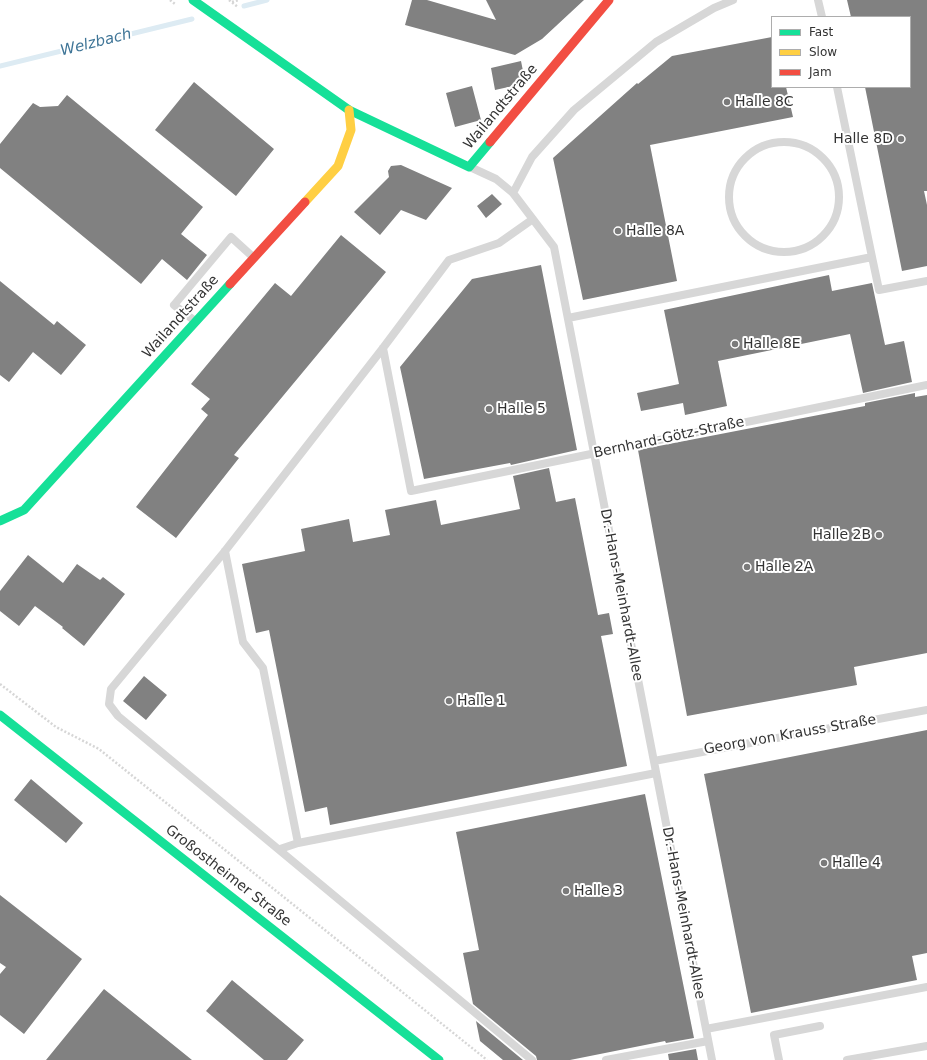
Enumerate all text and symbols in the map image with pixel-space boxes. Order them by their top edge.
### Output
legend [771,16,911,88]
water label: Welzbach [59,25,133,61]
text: Fast [809,25,833,39]
text: Slow [809,45,837,59]
street label: Wailandtstraße [461,61,541,153]
text: Jam [809,65,832,79]
place label: Halle 8C [735,94,794,110]
marker: Halle 8C [722,97,732,107]
place label: Halle 8D [833,131,893,147]
marker: Halle 8D [896,134,906,144]
place label: Halle 8A [626,223,684,239]
marker: Halle 8A [613,226,623,236]
street label: Wailandtstraße [139,272,223,362]
place label: Halle 8E [743,336,801,352]
marker: Halle 8E [730,339,740,349]
place label: Halle 5 [497,401,546,417]
marker: Halle 5 [484,404,494,414]
street label: Bernhard-Götz-Straße [592,414,746,462]
street label: Dr.-Hans-Meinhardt-Allee [596,507,646,683]
place label: Halle 2B [813,527,871,543]
marker: Halle 2B [874,530,884,540]
place label: Halle 2A [755,559,813,575]
marker: Halle 2A [742,562,752,572]
place label: Halle 1 [457,693,506,709]
marker: Halle 1 [444,696,454,706]
street label: Georg von Krauss Straße [703,712,877,758]
street label: Großostheimer Straße [162,822,294,930]
street label: Dr.-Hans-Meinhardt-Allee [658,825,708,1001]
place label: Halle 4 [832,855,881,871]
marker: Halle 4 [819,858,829,868]
place label: Halle 3 [574,883,623,899]
marker: Halle 3 [561,886,571,896]

